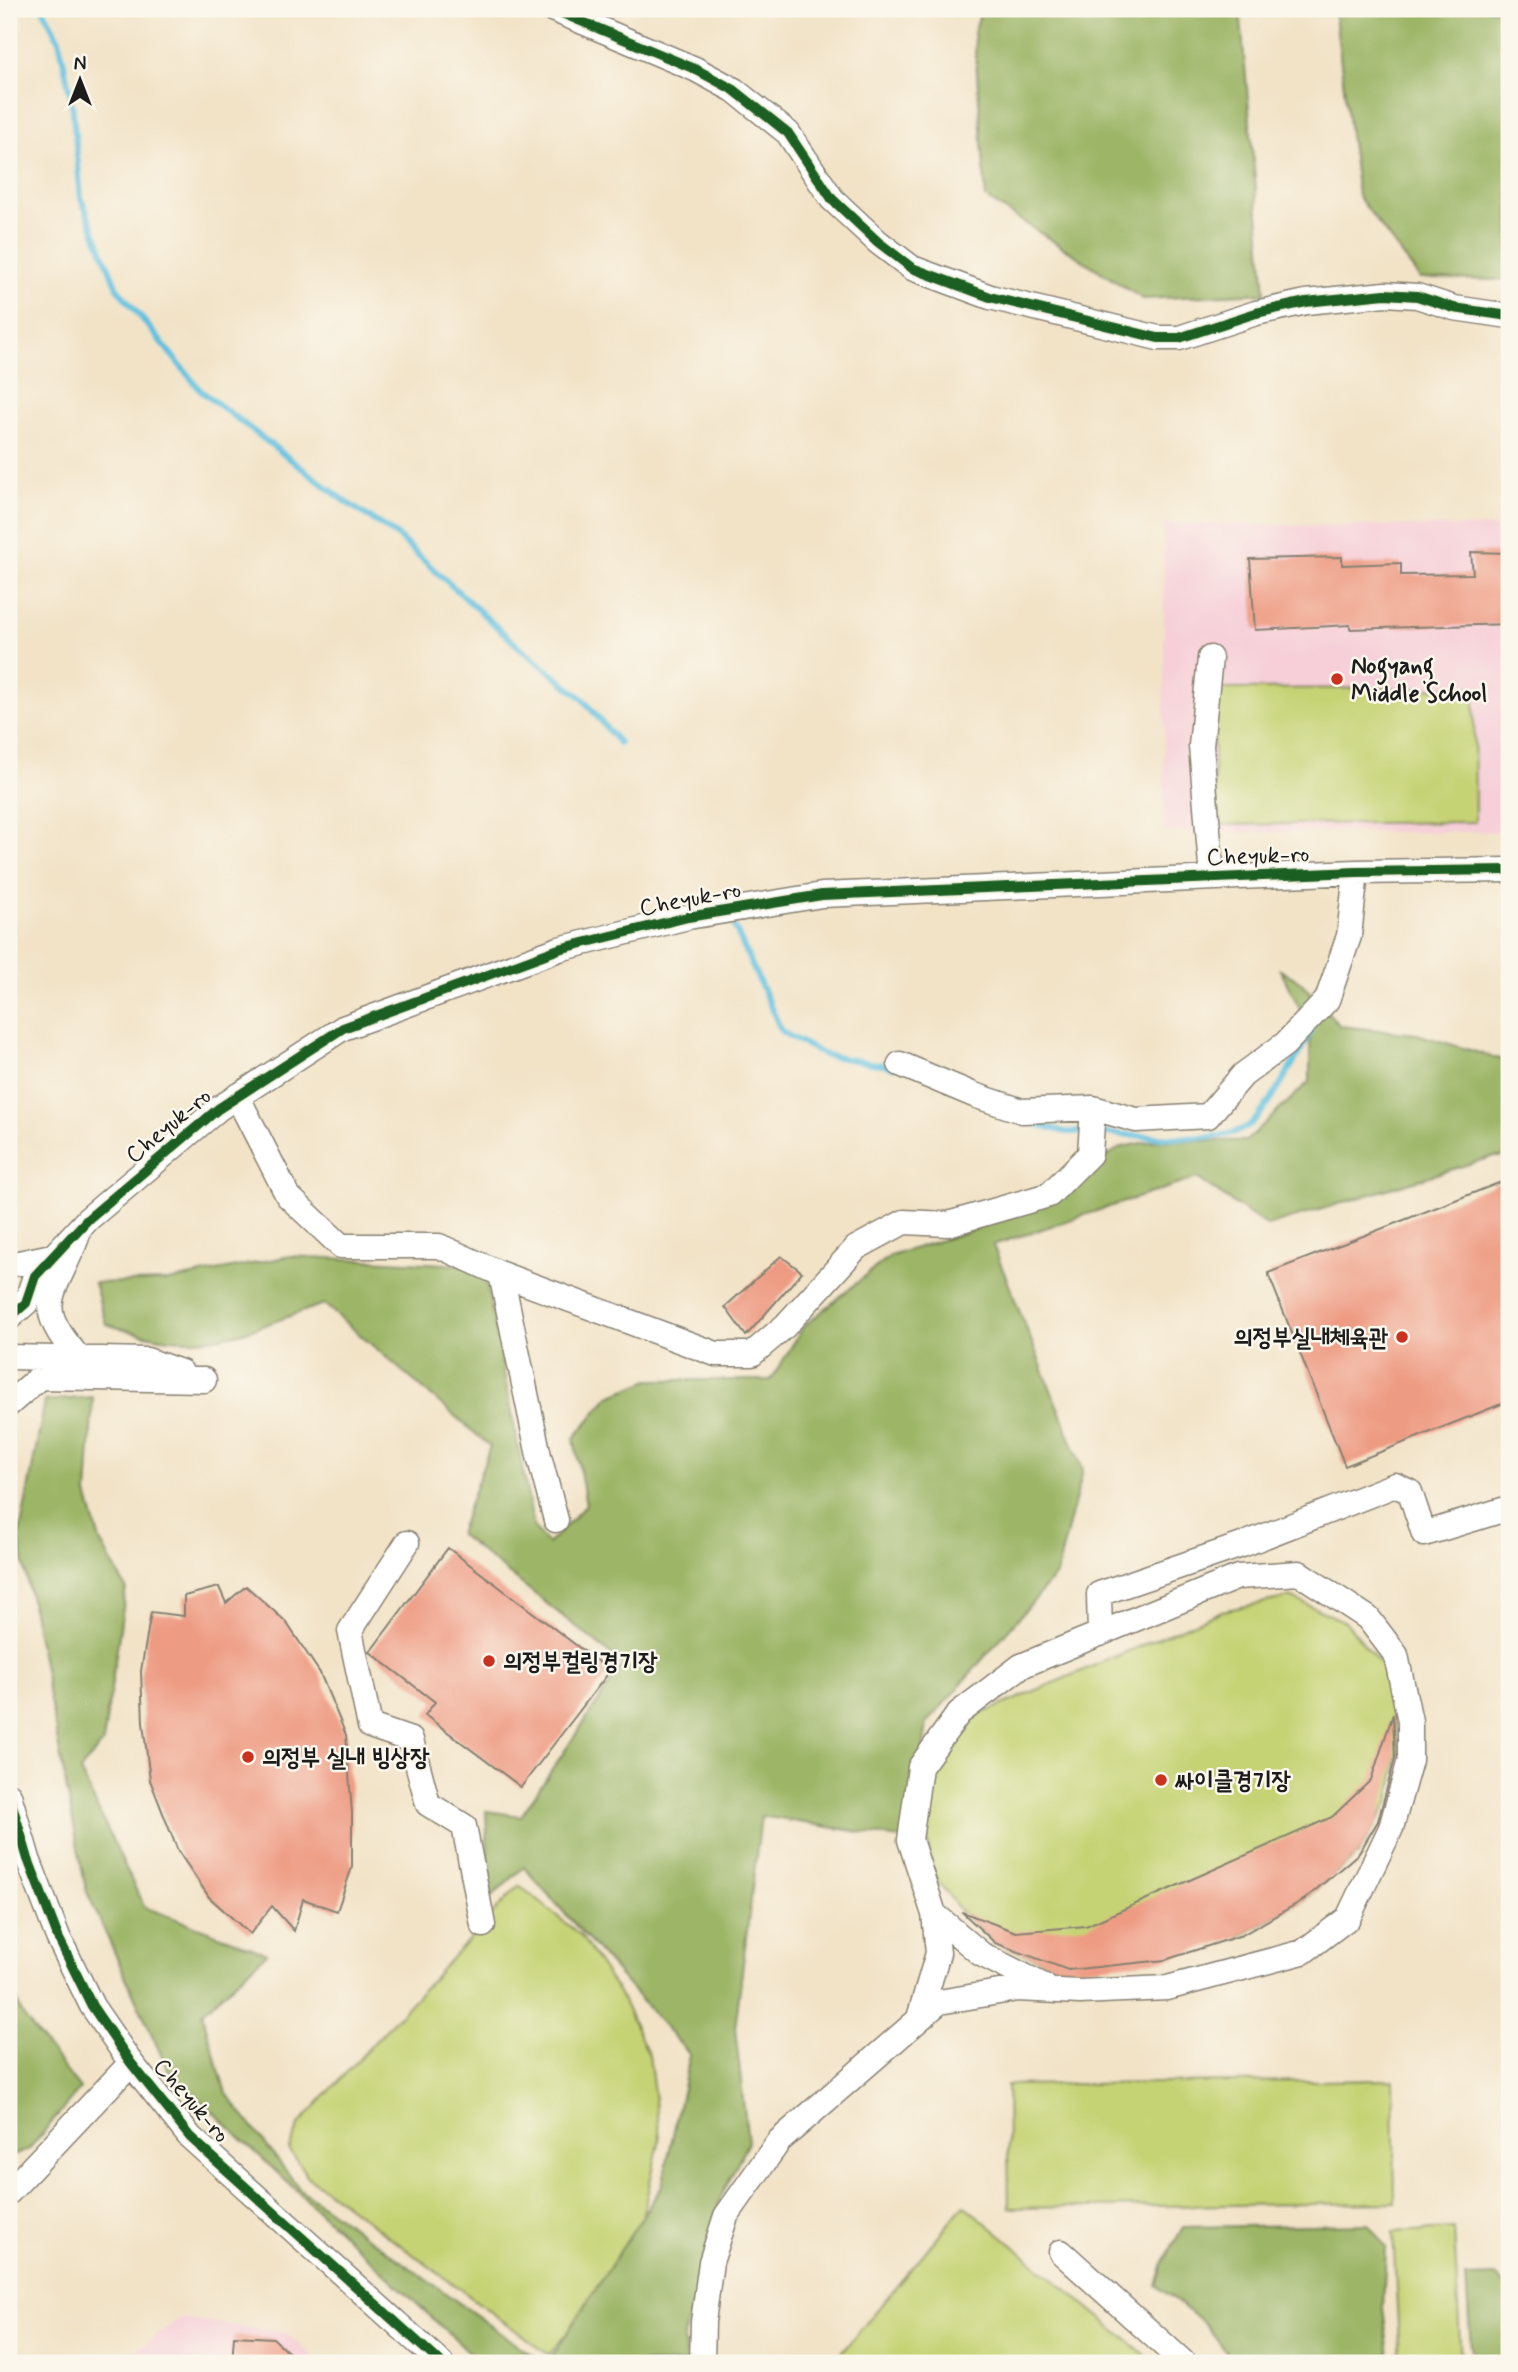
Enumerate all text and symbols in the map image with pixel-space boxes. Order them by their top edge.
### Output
north arrow [46,46,116,116]
text: N [74,52,86,77]
place label: Nogyang Middle School [1351,651,1487,710]
marker: Nogyang Middle School [1329,671,1345,687]
street label: Cheyuk-ro [1206,839,1310,874]
street label: Cheyuk-ro [637,874,744,925]
street label: Cheyuk-ro [120,1081,218,1171]
place label: 의정부실내체육관 [1234,1323,1389,1354]
marker: 의정부실내체육관 [1394,1329,1410,1345]
place label: 의정부컬링경기장 [503,1647,658,1678]
marker: 의정부컬링경기장 [481,1653,497,1669]
place label: 의정부 실내 빙상장 [262,1743,430,1774]
marker: 의정부 실내 빙상장 [240,1749,256,1765]
place label: 싸이클경기장 [1174,1766,1292,1797]
marker: 싸이클경기장 [1153,1772,1169,1788]
street label: Cheyuk-ro [145,2052,236,2150]

